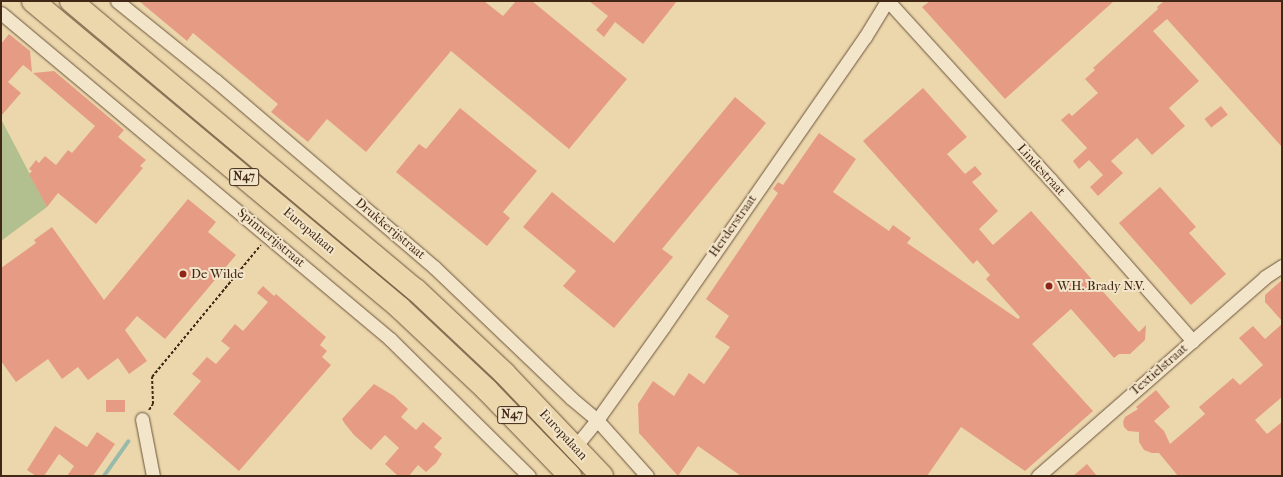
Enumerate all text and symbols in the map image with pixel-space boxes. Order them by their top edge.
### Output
street label: Lindestraat [1014,141,1068,199]
road number: N47 [229,167,259,187]
street label: Herderstraat [706,192,760,260]
street label: Drukkerijstraat [352,195,428,263]
street label: Spinnerijstraat [234,205,308,271]
street label: Europalaan [280,205,338,257]
place label: De Wilde [191,266,244,282]
marker: De Wilde [178,269,188,279]
place label: W.H. Brady N.V. [1057,278,1145,294]
marker: W.H. Brady N.V. [1044,281,1054,291]
street label: Textielstraat [1127,341,1191,399]
road number: N47 [497,405,527,425]
street label: Europalaan [536,406,590,464]

